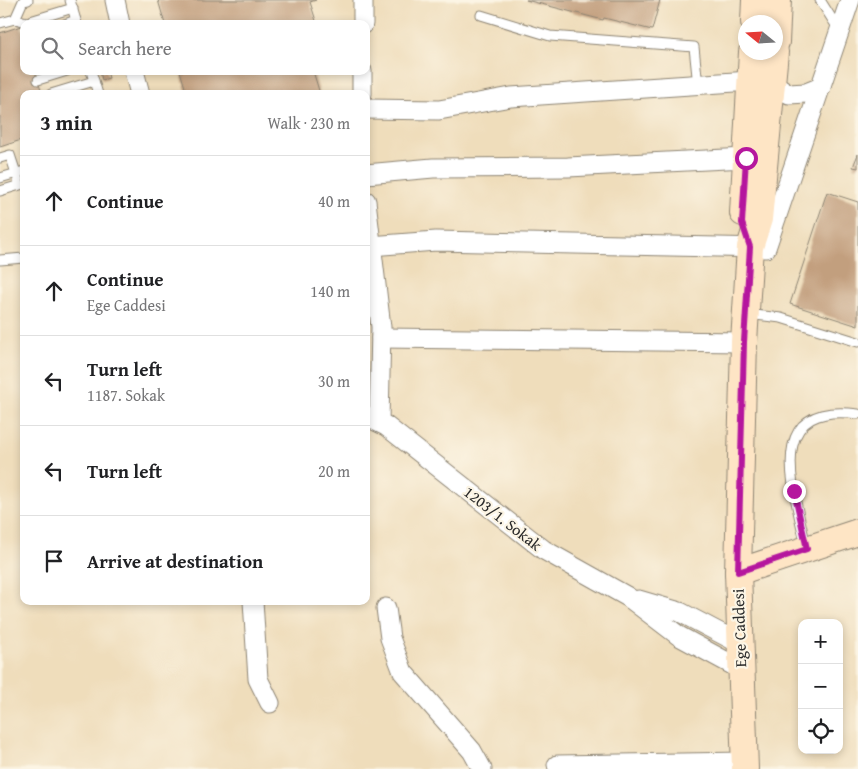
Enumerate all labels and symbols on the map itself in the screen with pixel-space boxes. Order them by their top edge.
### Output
north arrow [738,15,783,60]
route start [735,147,758,170]
street label: 1203/1. Sokak [459,480,548,557]
route end [783,480,806,503]
street label: Ege Caddesi [726,588,752,668]

